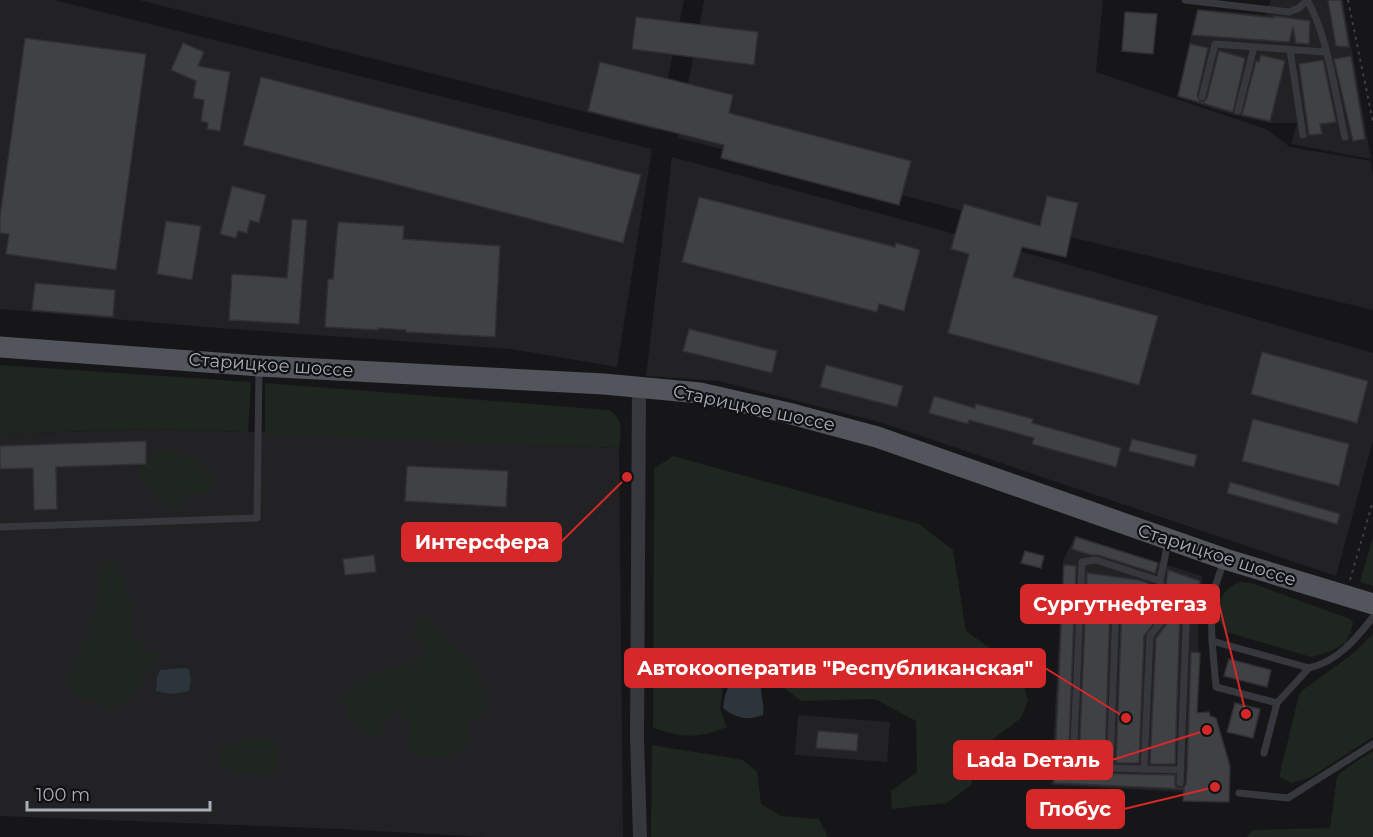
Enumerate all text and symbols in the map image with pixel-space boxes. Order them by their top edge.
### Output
street label: Старицкое шоссе [188,348,354,382]
street label: Старицкое шоссе [671,380,837,436]
street label: Старицкое шоссе [1135,519,1299,591]
callout: Интерсфера [402,523,561,561]
text: Интерсфера [415,530,549,554]
callout: Сургутнефтегаз [1021,585,1219,623]
text: Сургутнефтегаз [1033,592,1207,616]
callout: Автокооператив "Республиканская" [625,649,1045,687]
text: Автокооператив "Республиканская" [637,656,1033,680]
callout: Lada Dеталь [954,741,1112,779]
text: Lada Dеталь [966,748,1100,772]
scale bar [27,774,210,812]
text: 100 m [36,784,90,806]
callout: Глобус [1027,790,1124,828]
text: Глобус [1039,797,1111,821]

